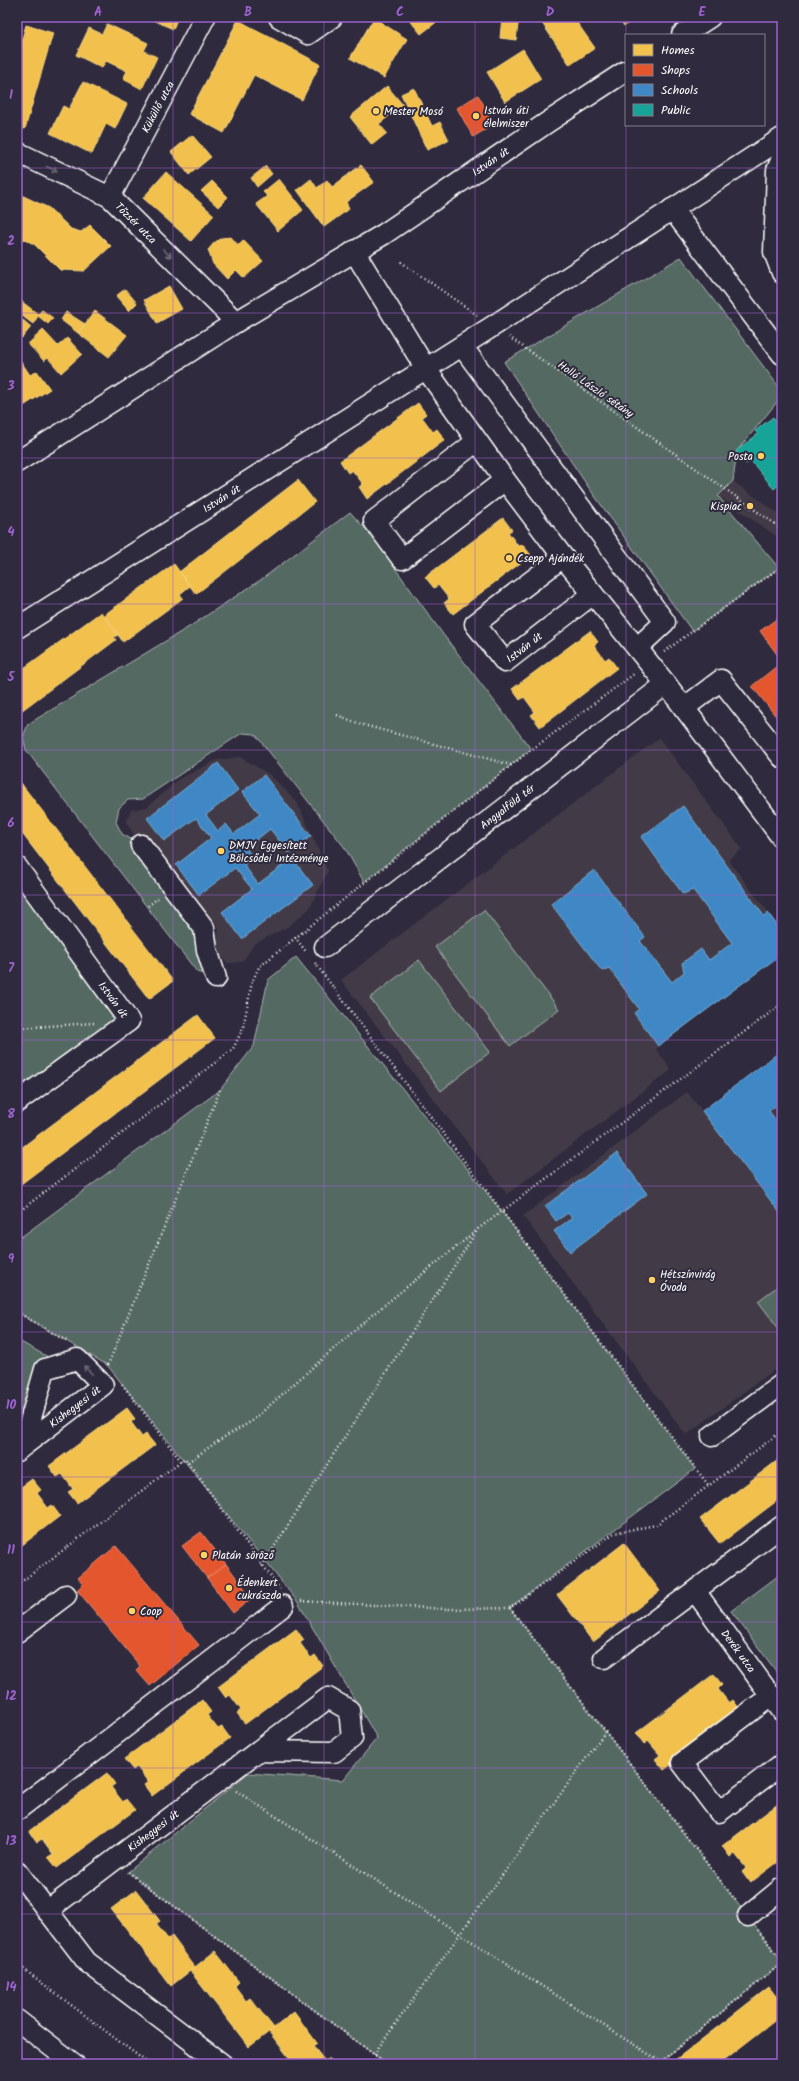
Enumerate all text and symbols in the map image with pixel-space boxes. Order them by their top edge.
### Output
text: A [94,2,102,23]
text: B [244,2,252,23]
text: C [396,2,404,23]
text: D [546,2,555,23]
text: E [698,2,706,23]
legend [625,34,765,126]
text: Homes [661,41,695,60]
text: Shops [661,61,690,80]
street label: Küküllő utca [137,78,180,137]
text: Schools [661,81,698,100]
text: 1 [9,85,13,106]
text: Public [661,101,691,120]
place label: István úti élelmiszer [484,102,530,133]
place label: Mester Mosó [384,103,444,121]
marker: Mester Mosó [371,106,381,116]
marker: István úti élelmiszer [471,111,481,121]
street label: István út [469,142,514,181]
one-way arrow [46,166,58,173]
street label: Tőzsér utca [110,199,160,249]
text: 2 [7,231,15,252]
one-way arrow [162,248,172,258]
street label: Holló László sétány [553,357,638,423]
text: 3 [6,376,15,397]
place label: Posta [728,448,753,466]
marker: Posta [756,451,766,461]
street label: István út [199,480,245,518]
place label: Kispiac [710,498,742,516]
marker: Kispiac [745,501,755,511]
text: 4 [7,522,15,543]
place label: Csepp Ajándék [517,550,585,568]
marker: Csepp Ajándék [504,553,514,563]
street label: István út [502,628,547,668]
text: 5 [7,667,16,688]
street label: Angyalföld tér [476,779,540,834]
text: 6 [7,813,15,834]
place label: DMJV Egyesített Bölcsődei Intézménye [229,837,328,868]
marker: DMJV Egyesített Bölcsődei Intézménye [216,846,226,856]
text: 7 [8,958,15,979]
street label: István út [93,978,133,1023]
text: 8 [7,1104,15,1125]
text: 9 [8,1249,15,1270]
place label: Hétszínvirág Óvoda [660,1266,716,1297]
marker: Hétszínvirág Óvoda [647,1275,657,1285]
one-way arrow [83,1365,93,1375]
street label: Kishegyesi út [46,1381,106,1433]
text: 10 [6,1395,17,1416]
text: 11 [7,1540,15,1561]
place label: Platán söröző [212,1547,275,1565]
marker: Platán söröző [199,1550,209,1560]
place label: Édenkert cukrászda [237,1574,281,1605]
marker: Édenkert cukrászda [224,1583,234,1593]
place label: Coop [140,1603,163,1621]
marker: Coop [127,1606,137,1616]
street label: Derék utca [716,1626,760,1677]
text: 12 [5,1686,17,1707]
street label: Kishegyesi út [124,1805,184,1857]
text: 13 [5,1831,17,1852]
text: 14 [5,1977,17,1998]

